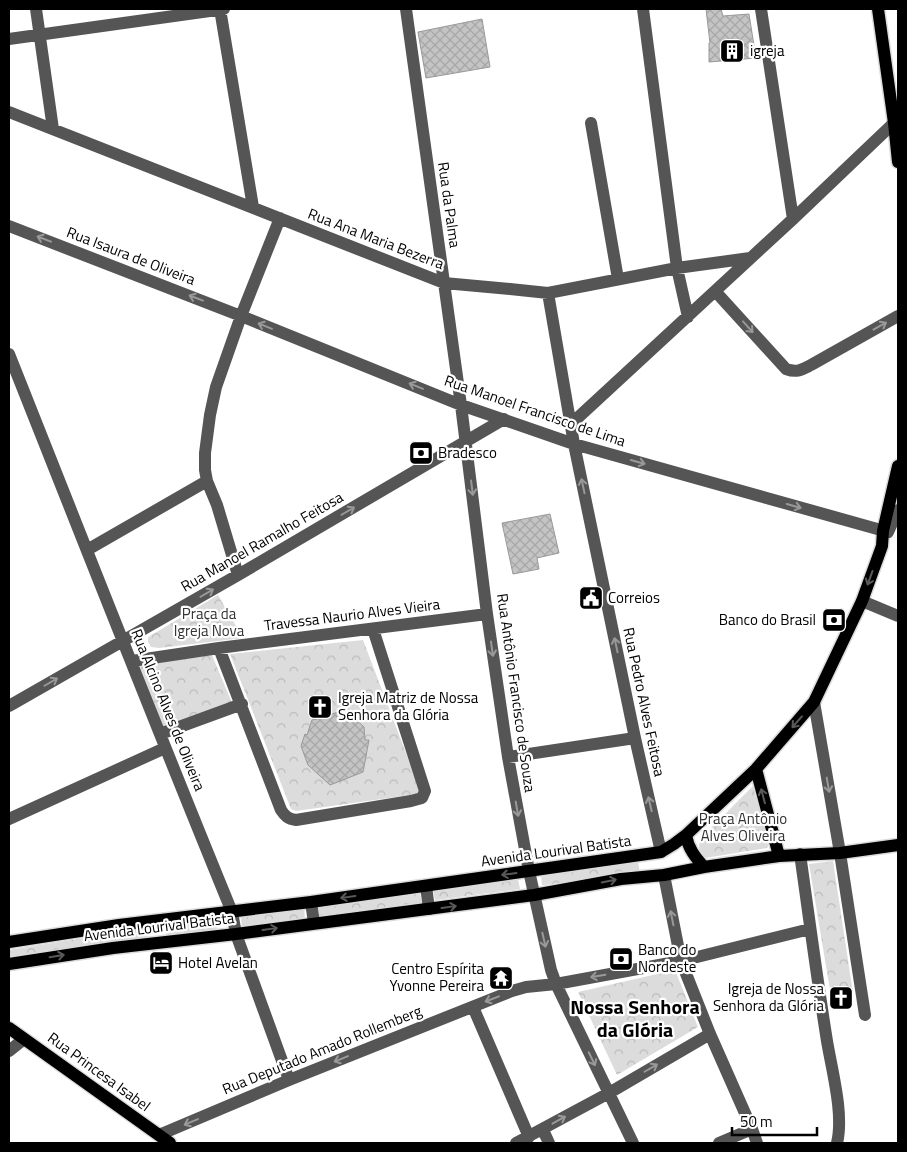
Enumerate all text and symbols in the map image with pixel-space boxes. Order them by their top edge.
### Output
building icon: igreja [719,38,745,64]
place label: igreja [750,39,785,62]
street label: Rua da Palma [432,160,467,250]
street label: Rua Ana Maria Bezerra [305,202,448,275]
street label: Rua Isaura de Oliveira [63,220,199,291]
one-way arrow [37,234,52,244]
one-way arrow [188,293,203,302]
one-way arrow [258,321,273,330]
one-way arrow [742,321,754,333]
one-way arrow [872,321,887,330]
street label: Rua Manoel Francisco de Lima [441,369,629,453]
one-way arrow [409,381,424,391]
bank icon: Bradesco [408,440,434,466]
place label: Bradesco [438,441,497,464]
one-way arrow [629,458,645,467]
one-way arrow [467,479,477,495]
one-way arrow [577,479,587,495]
street label: Rua Manoel Ramalho Feitosa [176,485,348,598]
one-way arrow [786,502,802,511]
one-way arrow [340,505,354,515]
one-way arrow [865,569,874,585]
public building icon: Correios [578,585,604,611]
place label: Correios [608,586,660,609]
one-way arrow [200,587,214,597]
street label: Travessa Naurio Alves Vieira [263,592,442,637]
street label: Rua Antônio Francisco de Souza [491,592,542,794]
park label: Praça da Igreja Nova [174,602,245,642]
bank icon: Banco do Brasil [821,607,847,633]
place label: Banco do Brasil [719,608,816,631]
street label: Rua Alcino Alves de Oliveira [125,625,212,795]
street label: Rua Pedro Alves Feitosa [617,625,672,779]
one-way arrow [611,638,620,654]
one-way arrow [488,641,498,657]
one-way arrow [43,677,58,686]
place label: Igreja Matriz de Nossa Senhora da Glória [338,686,479,726]
church icon: Igreja Matriz de Nossa Senhora da Glória [307,694,333,720]
one-way arrow [791,715,803,728]
one-way arrow [824,776,834,792]
one-way arrow [758,788,767,804]
one-way arrow [645,797,654,813]
one-way arrow [513,801,523,817]
park label: Praça Antônio Alves Oliveira [699,807,787,847]
street label: Avenida Lourival Batista [479,829,633,872]
one-way arrow [501,869,517,879]
one-way arrow [601,876,617,885]
one-way arrow [340,892,356,902]
one-way arrow [440,902,456,912]
street label: Avenida Lourival Batista [82,906,236,947]
one-way arrow [667,911,677,927]
one-way arrow [262,924,278,934]
one-way arrow [540,931,549,947]
place label: Banco do Nordeste [638,938,696,978]
bank icon: Banco do Nordeste [608,946,634,972]
hotel icon: Hotel Avelan [148,950,174,976]
one-way arrow [49,951,65,961]
place label: Hotel Avelan [178,951,258,974]
place label: Centro Espírita Yvonne Pereira [390,957,484,997]
temple icon: Centro Espírita Yvonne Pereira [488,965,514,991]
one-way arrow [591,972,607,982]
place label: Igreja de Nossa Senhora da Glória [713,977,824,1017]
church icon: Igreja de Nossa Senhora da Glória [828,985,854,1011]
district label: Nossa Senhora da Glória [570,991,700,1045]
one-way arrow [485,995,500,1004]
street label: Rua Deputado Amado Rollemberg [219,999,425,1100]
street label: Rua Princesa Isabel [43,1026,156,1117]
one-way arrow [588,1051,598,1066]
one-way arrow [334,1055,349,1065]
one-way arrow [643,1063,657,1073]
scale bar [732,1104,817,1136]
text: 50 m [740,1110,773,1133]
one-way arrow [552,1115,566,1125]
one-way arrow [184,1117,199,1127]

